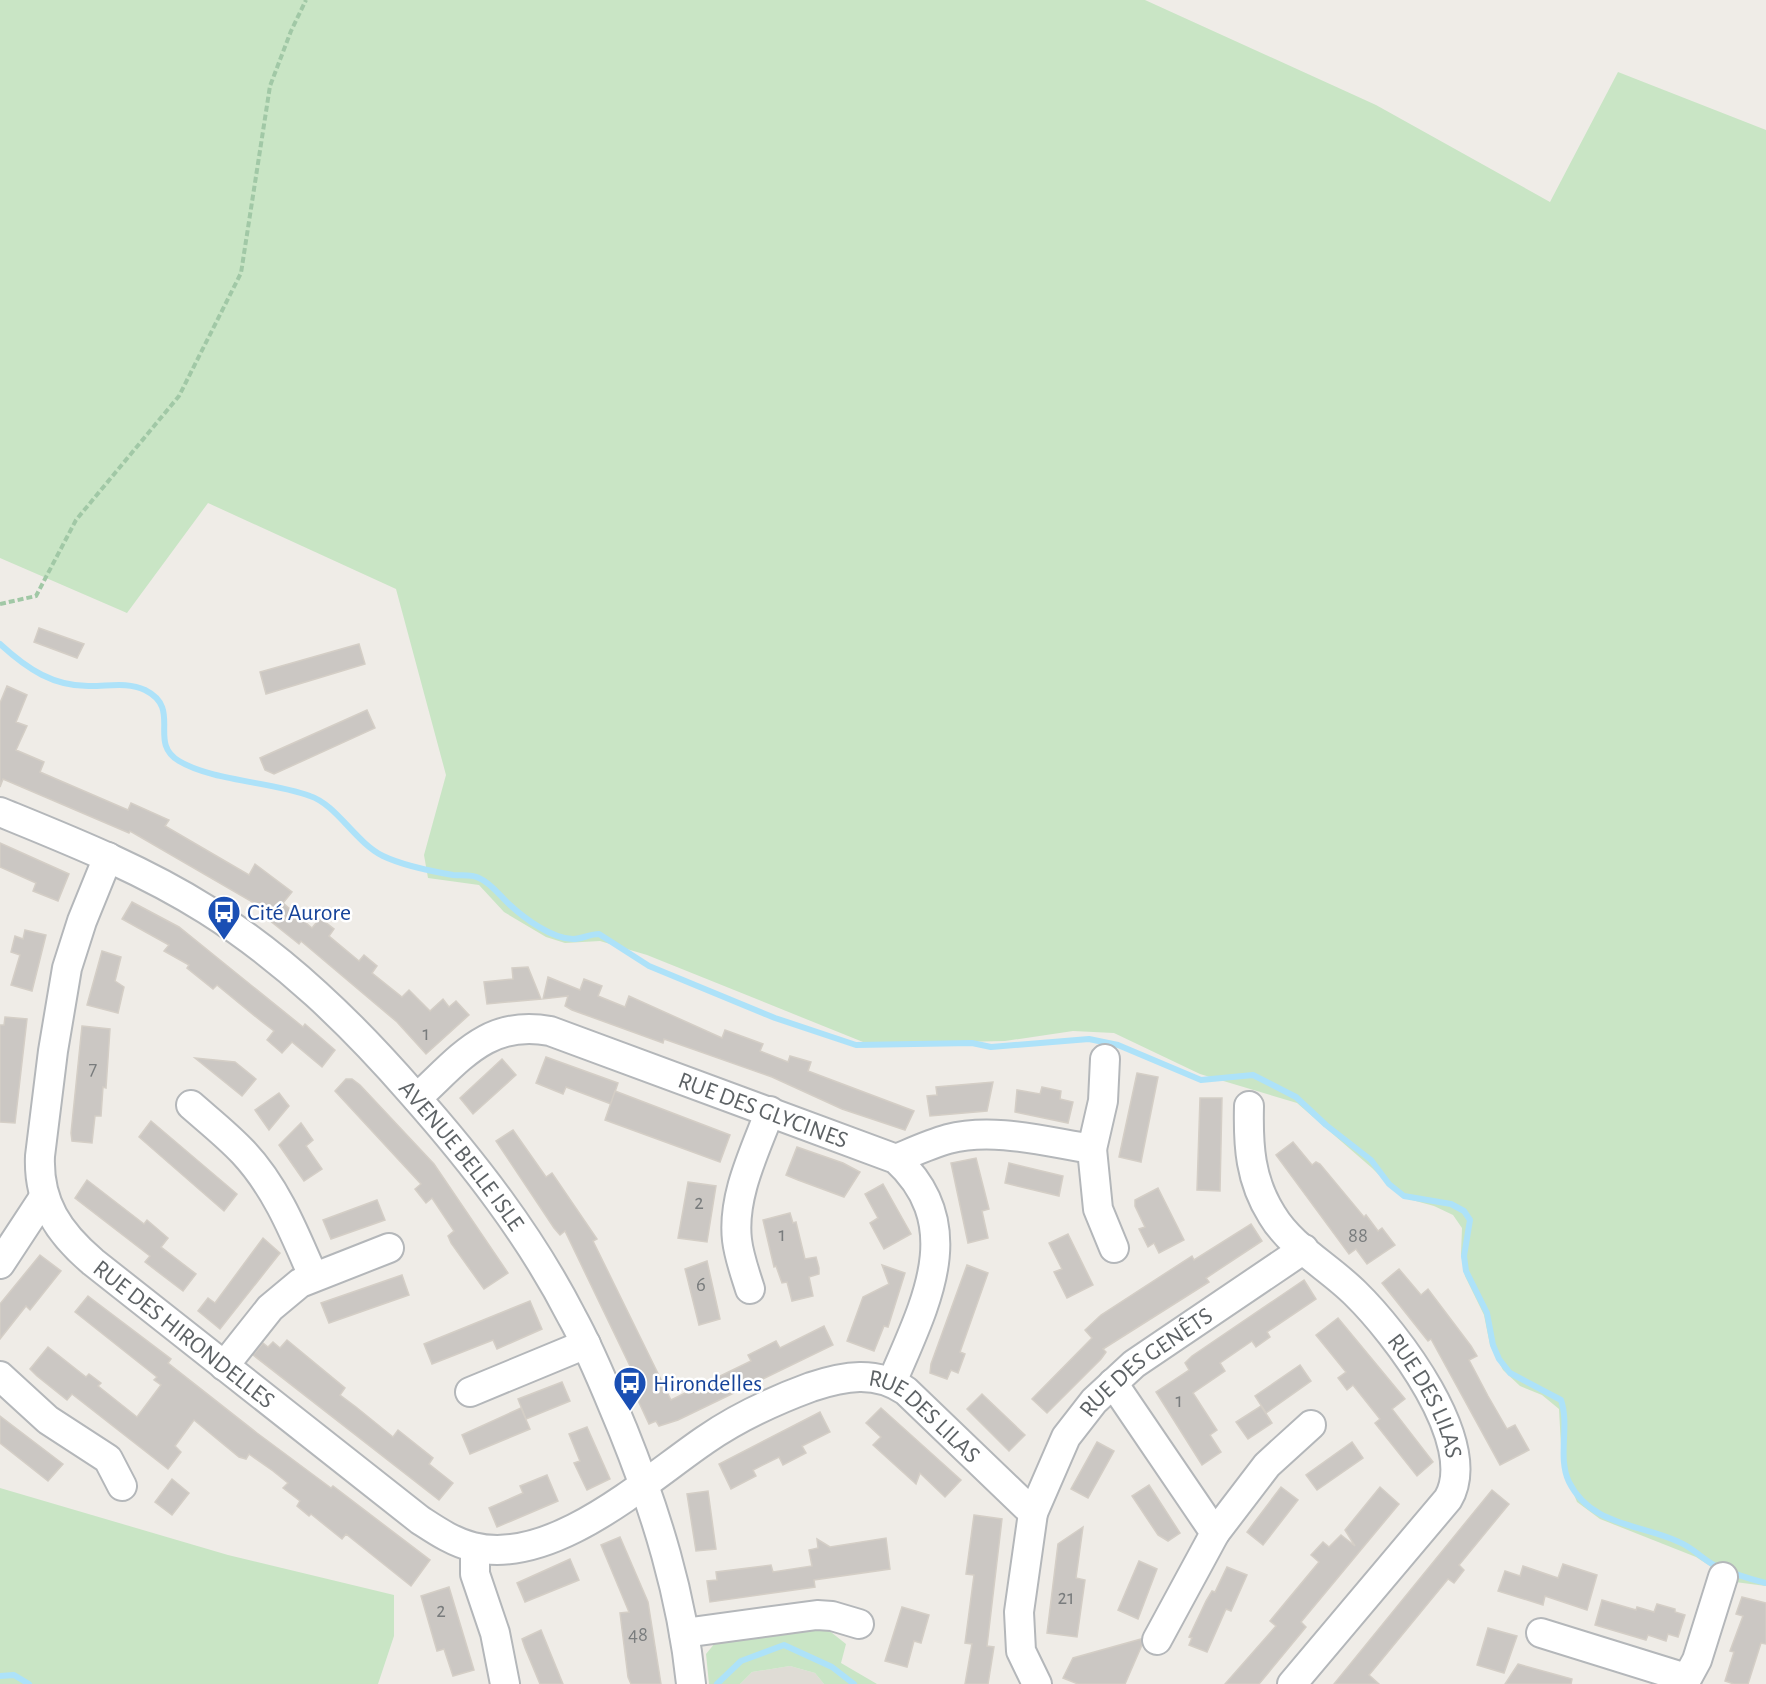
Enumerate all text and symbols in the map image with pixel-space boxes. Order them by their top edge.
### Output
bus stop icon: Cité Aurore [206,894,242,941]
place label: Cité Aurore [247,901,351,925]
house number: 1 [422,1023,430,1044]
house number: 7 [89,1058,98,1079]
street label: RUE DES GLYCINES [675,1069,851,1153]
street label: AVENUE BELLE ISLE [394,1076,528,1236]
house number: 2 [694,1192,704,1213]
house number: 1 [778,1224,786,1245]
house number: 88 [1348,1225,1368,1246]
street label: RUE DES HIRONDELLES [89,1256,279,1413]
house number: 6 [696,1274,706,1295]
street label: RUE DES GENÊTS [1075,1304,1217,1422]
street label: RUE DES LILAS [1383,1330,1466,1460]
bus stop icon: Hirondelles [612,1365,648,1412]
street label: RUE DES LILAS [867,1366,984,1468]
place label: Hirondelles [653,1372,762,1396]
house number: 1 [1175,1390,1183,1411]
house number: 21 [1058,1587,1074,1608]
house number: 2 [436,1600,446,1621]
house number: 48 [628,1624,648,1645]

